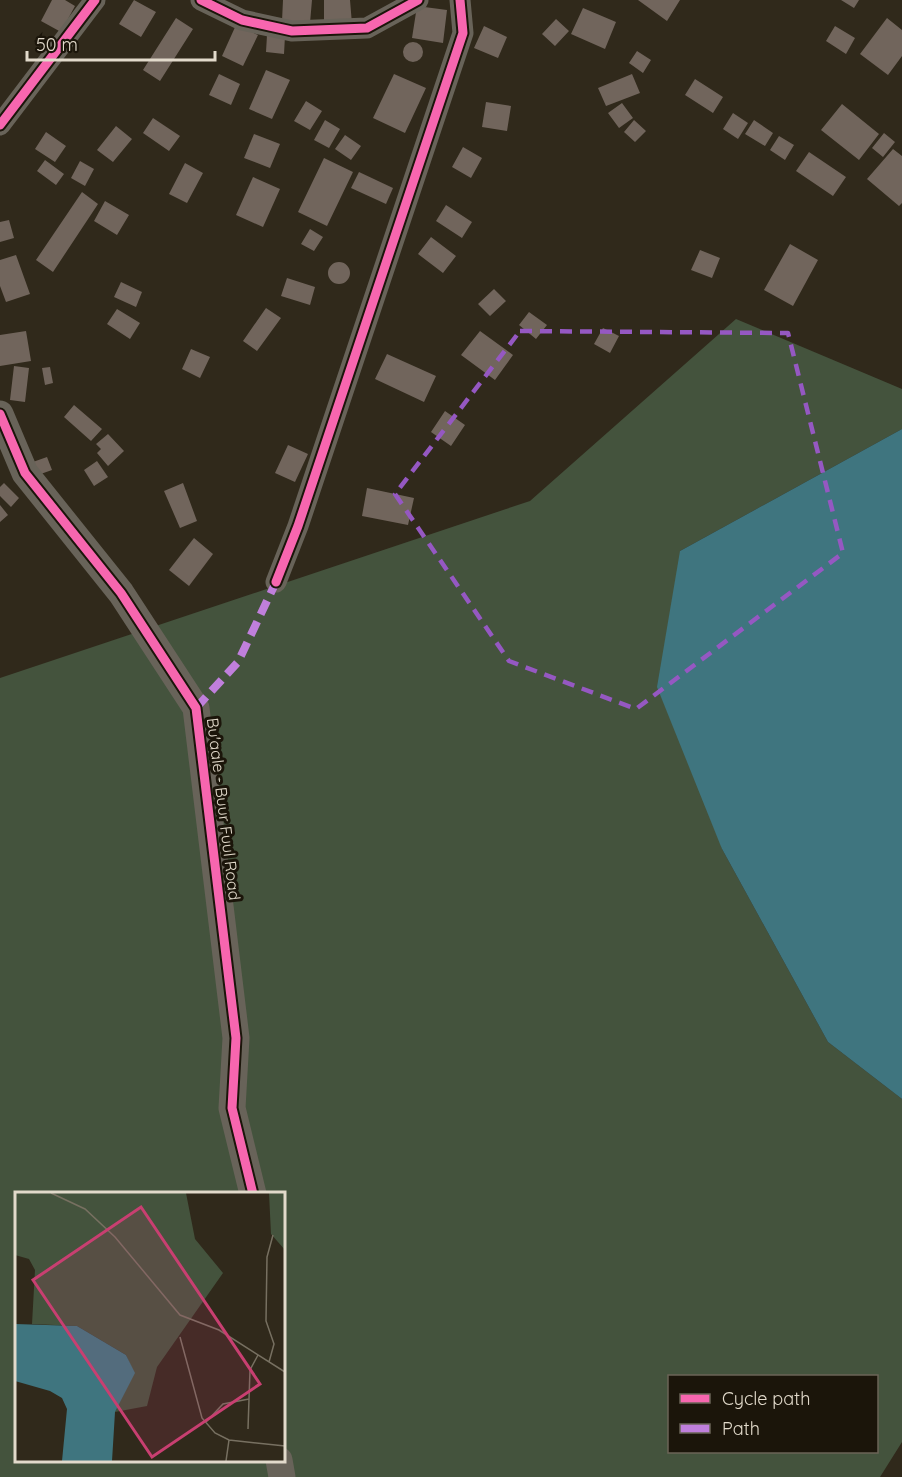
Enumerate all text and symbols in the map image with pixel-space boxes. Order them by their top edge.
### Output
scale bar [27,24,214,62]
text: 50 m [36,33,78,56]
street label: Bu'aale - Buur Fuul Road [203,717,245,901]
inset map [15,1192,285,1462]
legend [668,1375,878,1453]
text: Cycle path [722,1387,810,1410]
text: Path [722,1417,760,1440]

